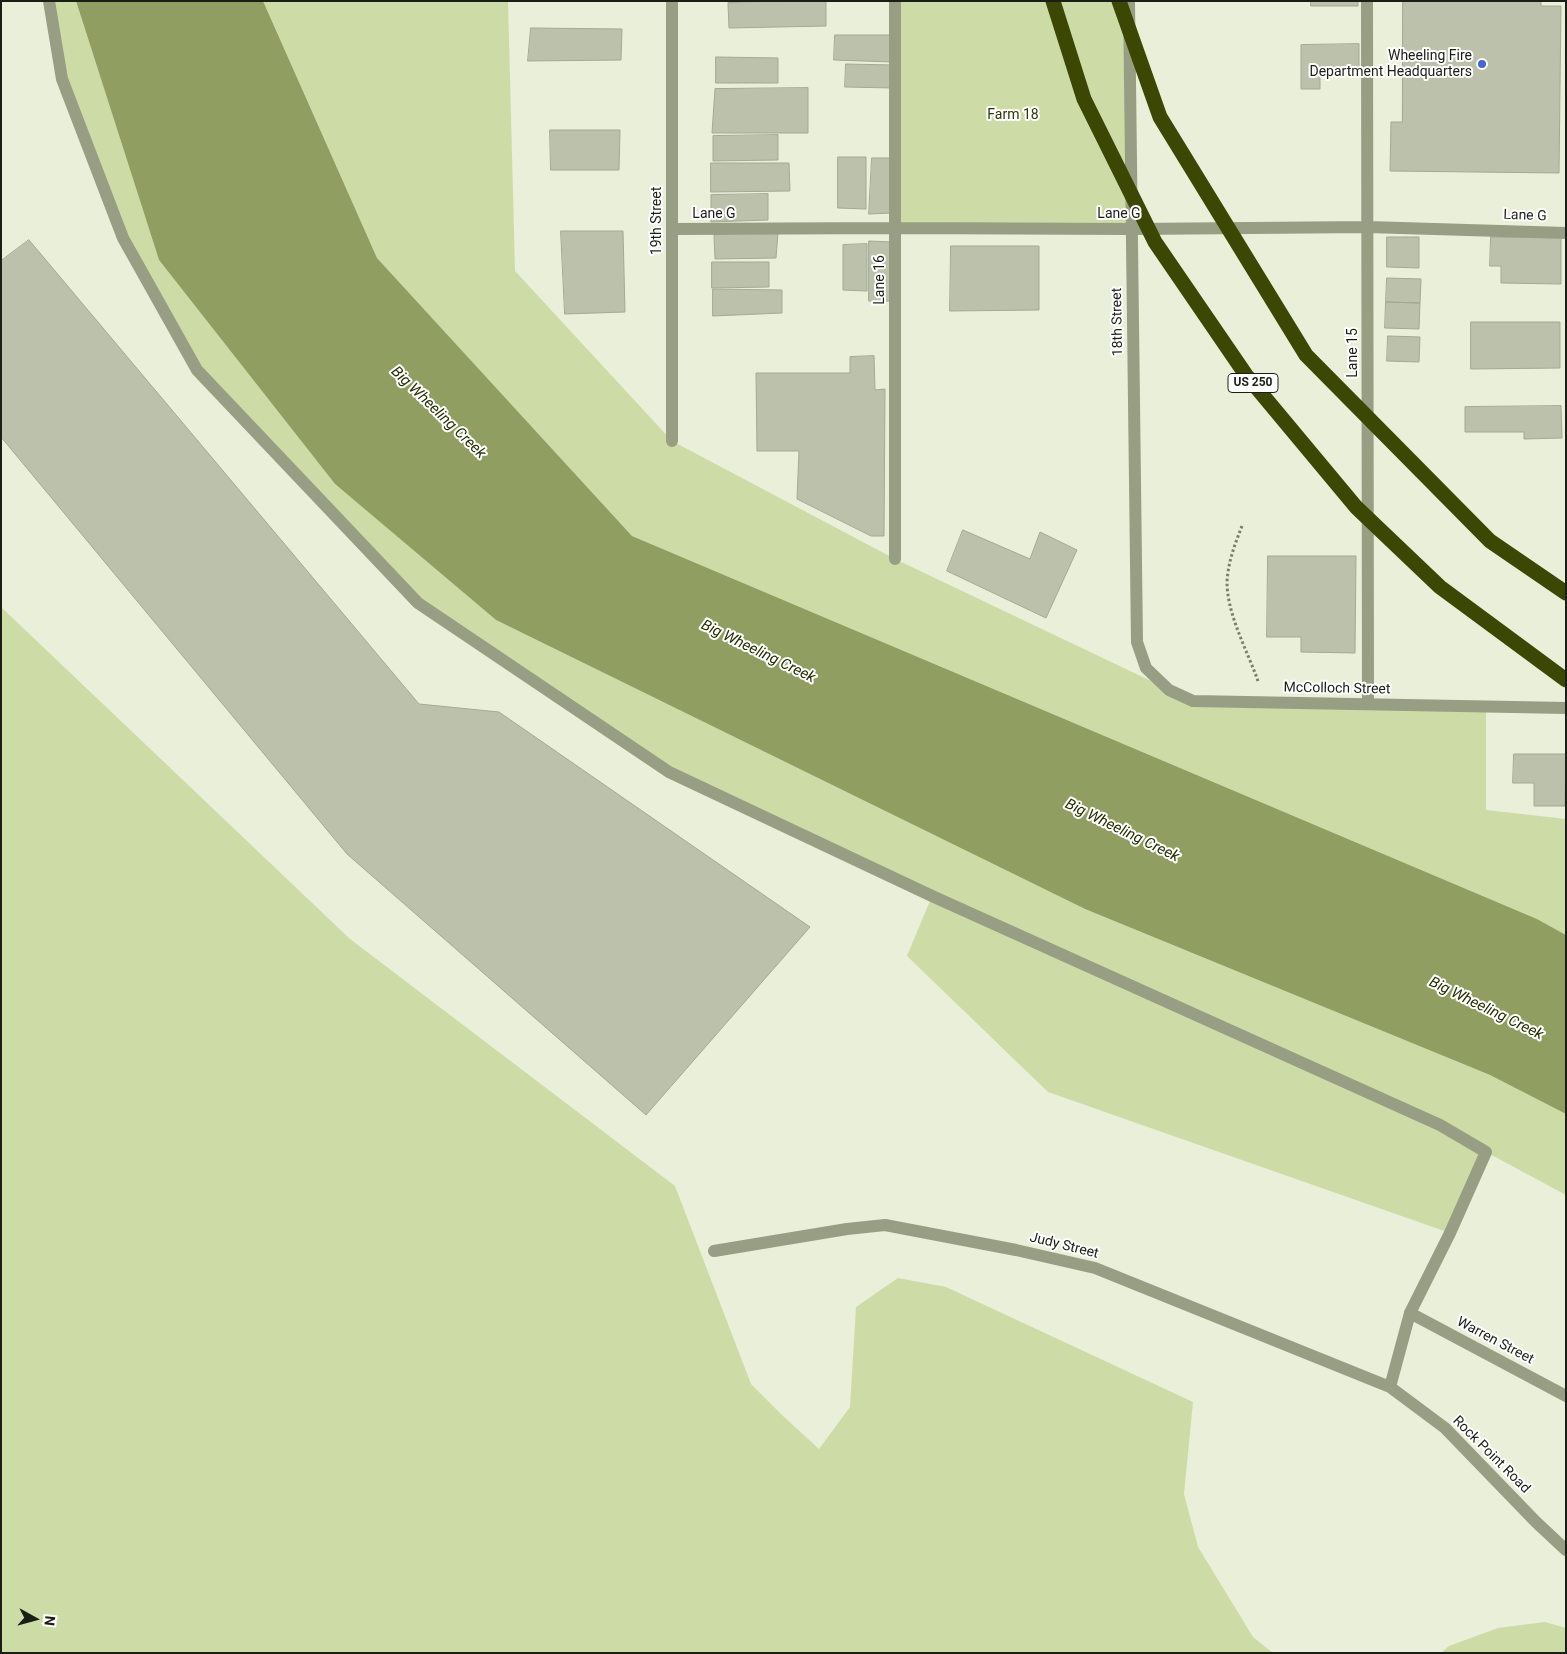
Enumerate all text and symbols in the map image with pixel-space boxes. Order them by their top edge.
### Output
place label: Wheeling Fire Department Headquarters [1309,48,1472,80]
marker: Wheeling Fire Department Headquarters [1476,58,1488,70]
park label: Farm 18 [987,107,1039,123]
street label: 19th Street [649,187,665,255]
street label: Lane G [692,206,736,222]
street label: Lane G [1097,206,1141,222]
street label: Lane G [1503,207,1547,225]
street label: Lane 16 [872,255,888,305]
street label: 18th Street [1109,288,1127,356]
street label: Lane 15 [1345,328,1361,378]
water label: Big Wheeling Creek [387,363,489,463]
road number: US 250 [1228,373,1278,392]
water label: Big Wheeling Creek [698,617,818,687]
street label: McColloch Street [1283,680,1391,698]
water label: Big Wheeling Creek [1062,796,1182,866]
water label: Big Wheeling Creek [1426,974,1546,1044]
street label: Judy Street [1028,1229,1100,1263]
street label: Warren Street [1454,1314,1536,1368]
street label: Rock Point Road [1449,1413,1533,1497]
north arrow [10,1594,60,1644]
text: N [41,1615,58,1627]

